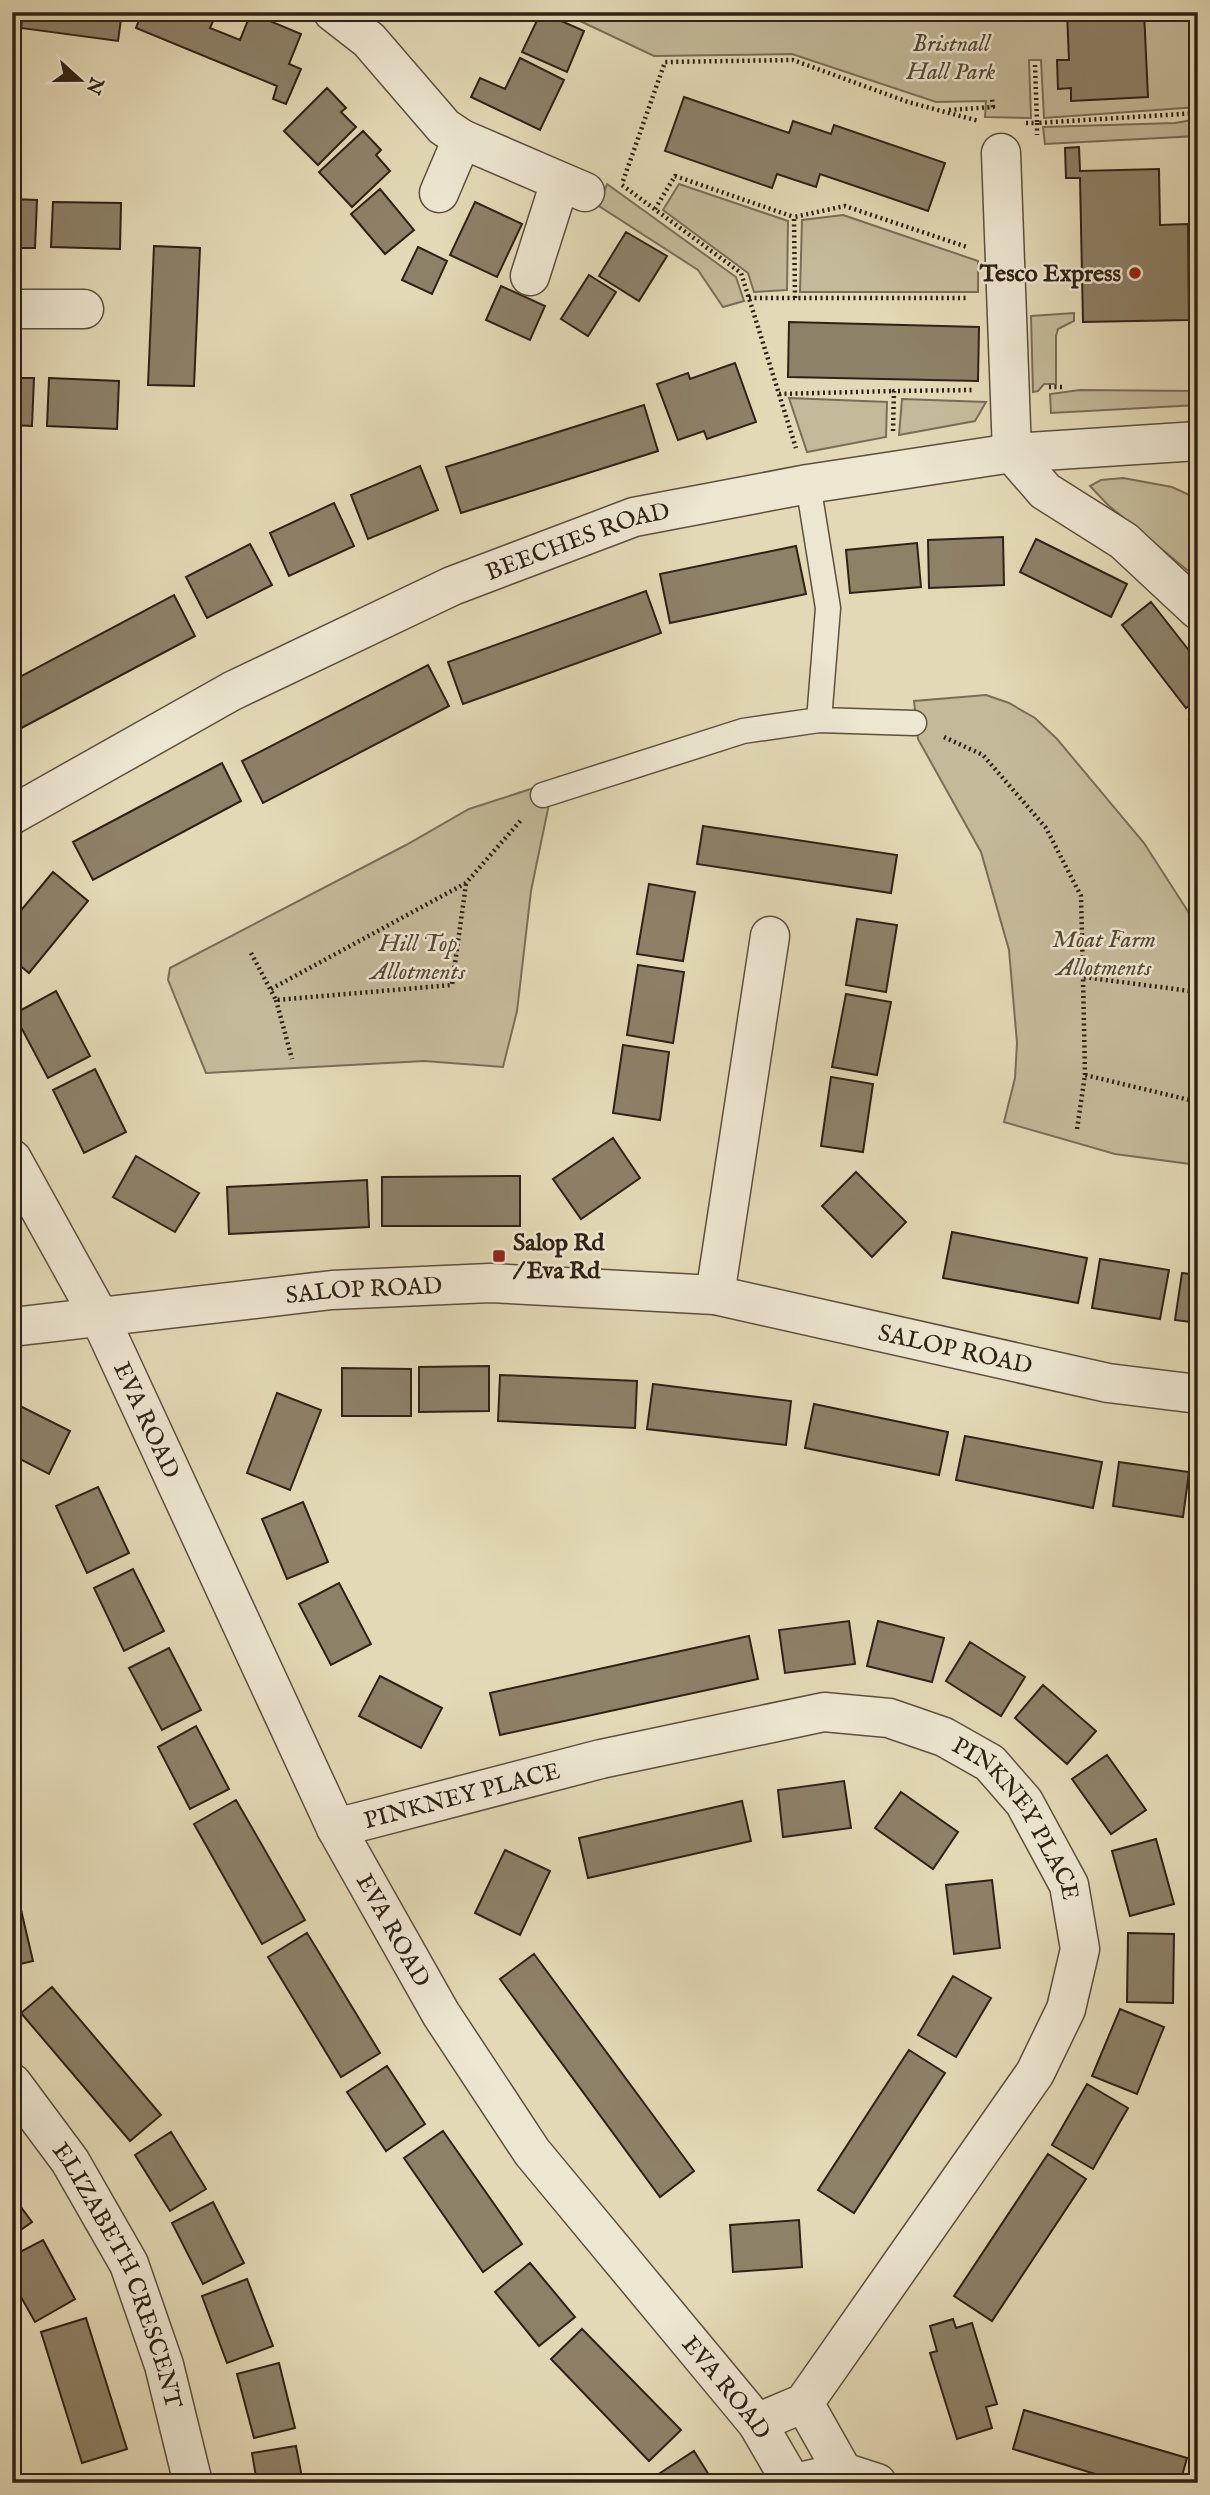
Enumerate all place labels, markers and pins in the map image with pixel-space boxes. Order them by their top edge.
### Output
place label: Tesco Express [979,259,1122,290]
marker: Tesco Express [1127,265,1143,281]
place label: Salop Rd / Eva Rd [512,1228,605,1287]
marker: Salop Rd / Eva Rd [491,1248,507,1264]

